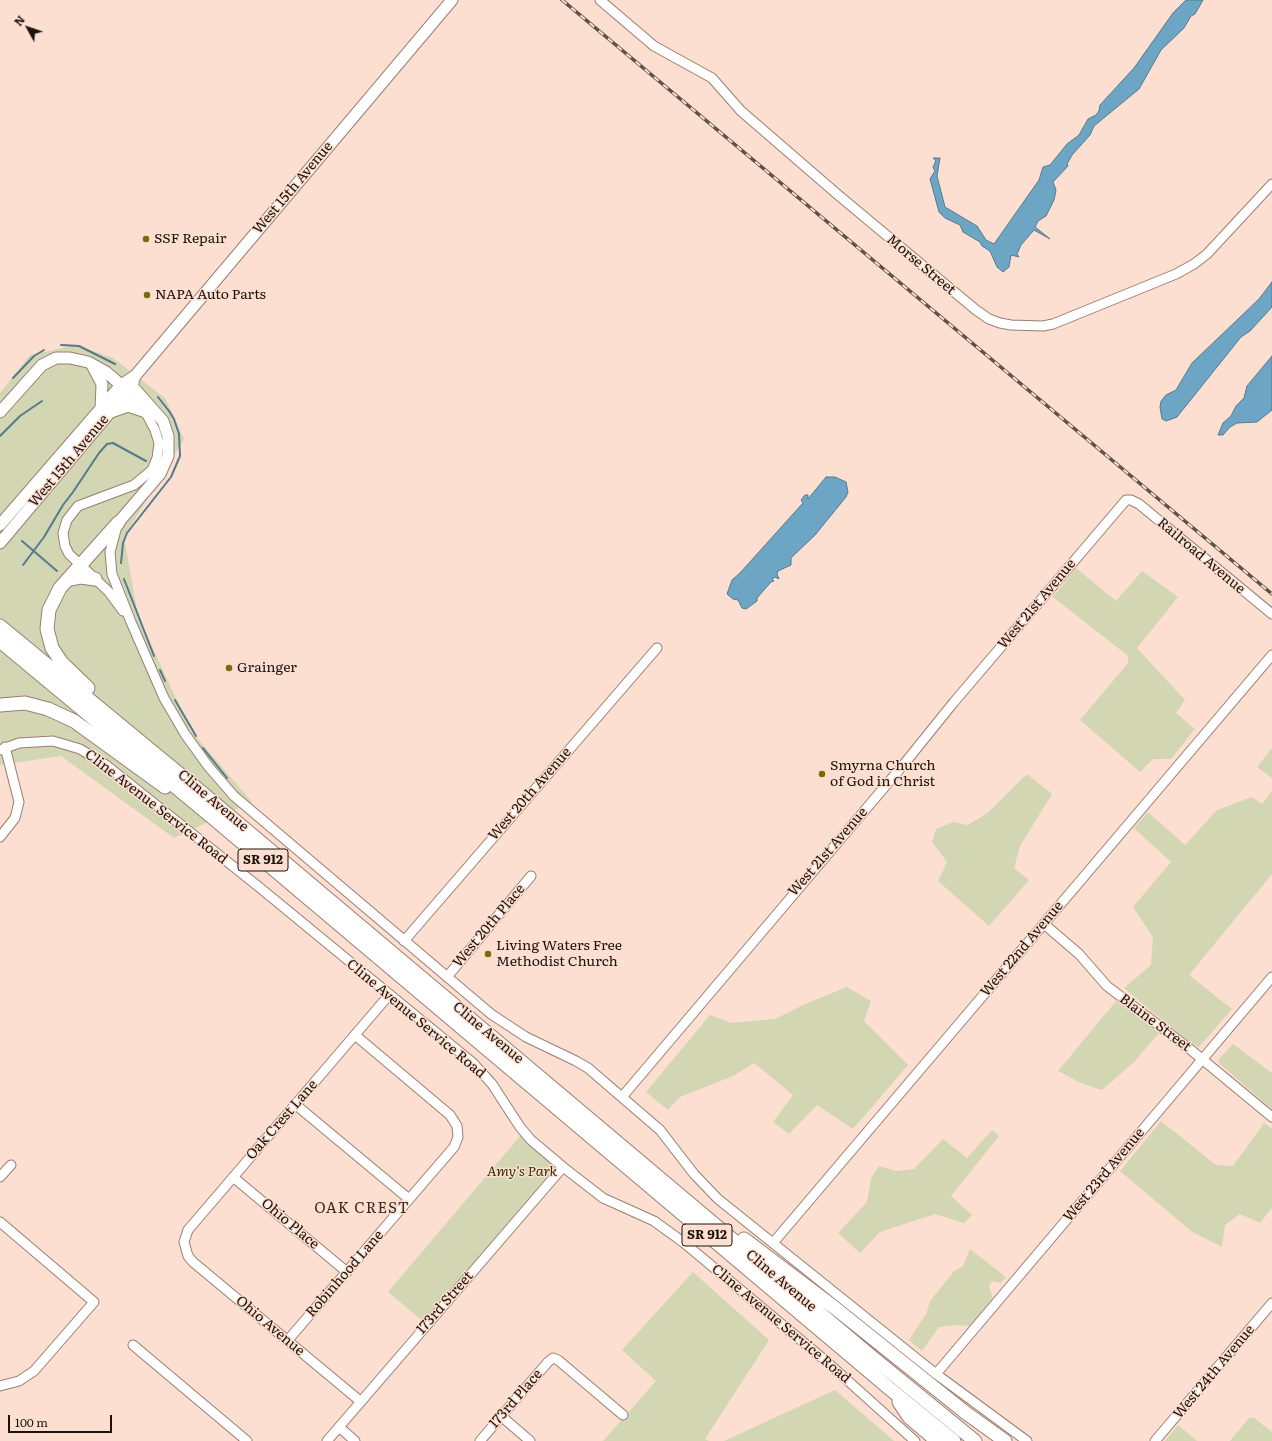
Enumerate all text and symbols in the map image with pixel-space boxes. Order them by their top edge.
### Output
north arrow [8,8,48,48]
text: N [10,12,28,29]
street label: West 15th Avenue [249,138,337,238]
place label: SSF Repair [154,231,226,247]
street label: Morse Street [883,231,959,299]
marker: SSF Repair [141,234,151,244]
place label: NAPA Auto Parts [155,287,266,303]
marker: NAPA Auto Parts [142,290,152,300]
street label: West 15th Avenue [25,411,113,511]
street label: Railroad Avenue [1154,514,1248,598]
street label: West 21st Avenue [994,556,1080,652]
place label: Grainger [237,660,297,676]
marker: Grainger [224,663,234,673]
street label: West 20th Avenue [485,744,575,844]
street label: Cline Avenue Service Road [81,746,231,868]
place label: Smyrna Church of God in Christ [830,758,936,790]
street label: Cline Avenue [174,766,252,836]
marker: Smyrna Church of God in Christ [817,769,827,779]
street label: West 21st Avenue [785,804,871,900]
road number: SR 912 [238,849,288,871]
street label: West 20th Place [449,881,529,971]
street label: West 22nd Avenue [977,898,1067,1000]
place label: Living Waters Free Methodist Church [496,938,622,970]
marker: Living Waters Free Methodist Church [483,949,493,959]
street label: Cline Avenue Service Road [343,956,489,1082]
street label: Blaine Street [1116,991,1194,1055]
street label: Cline Avenue [449,998,527,1068]
street label: Oak Crest Lane [243,1077,321,1163]
street label: West 23rd Avenue [1060,1125,1148,1225]
park label: Amy's Park [487,1164,557,1180]
street label: Ohio Place [258,1195,322,1253]
district label: OAK CREST [314,1200,410,1218]
road number: SR 912 [682,1224,732,1246]
street label: Robinhood Lane [303,1227,387,1321]
street label: Cline Avenue [742,1246,820,1316]
street label: Cline Avenue Service Road [708,1261,854,1387]
street label: 173rd Street [413,1268,477,1338]
street label: Ohio Avenue [232,1292,308,1360]
street label: West 24th Avenue [1170,1322,1258,1422]
street label: 173rd Place [486,1366,546,1432]
scale bar [10,1407,114,1433]
text: 100 m [15,1413,48,1431]

